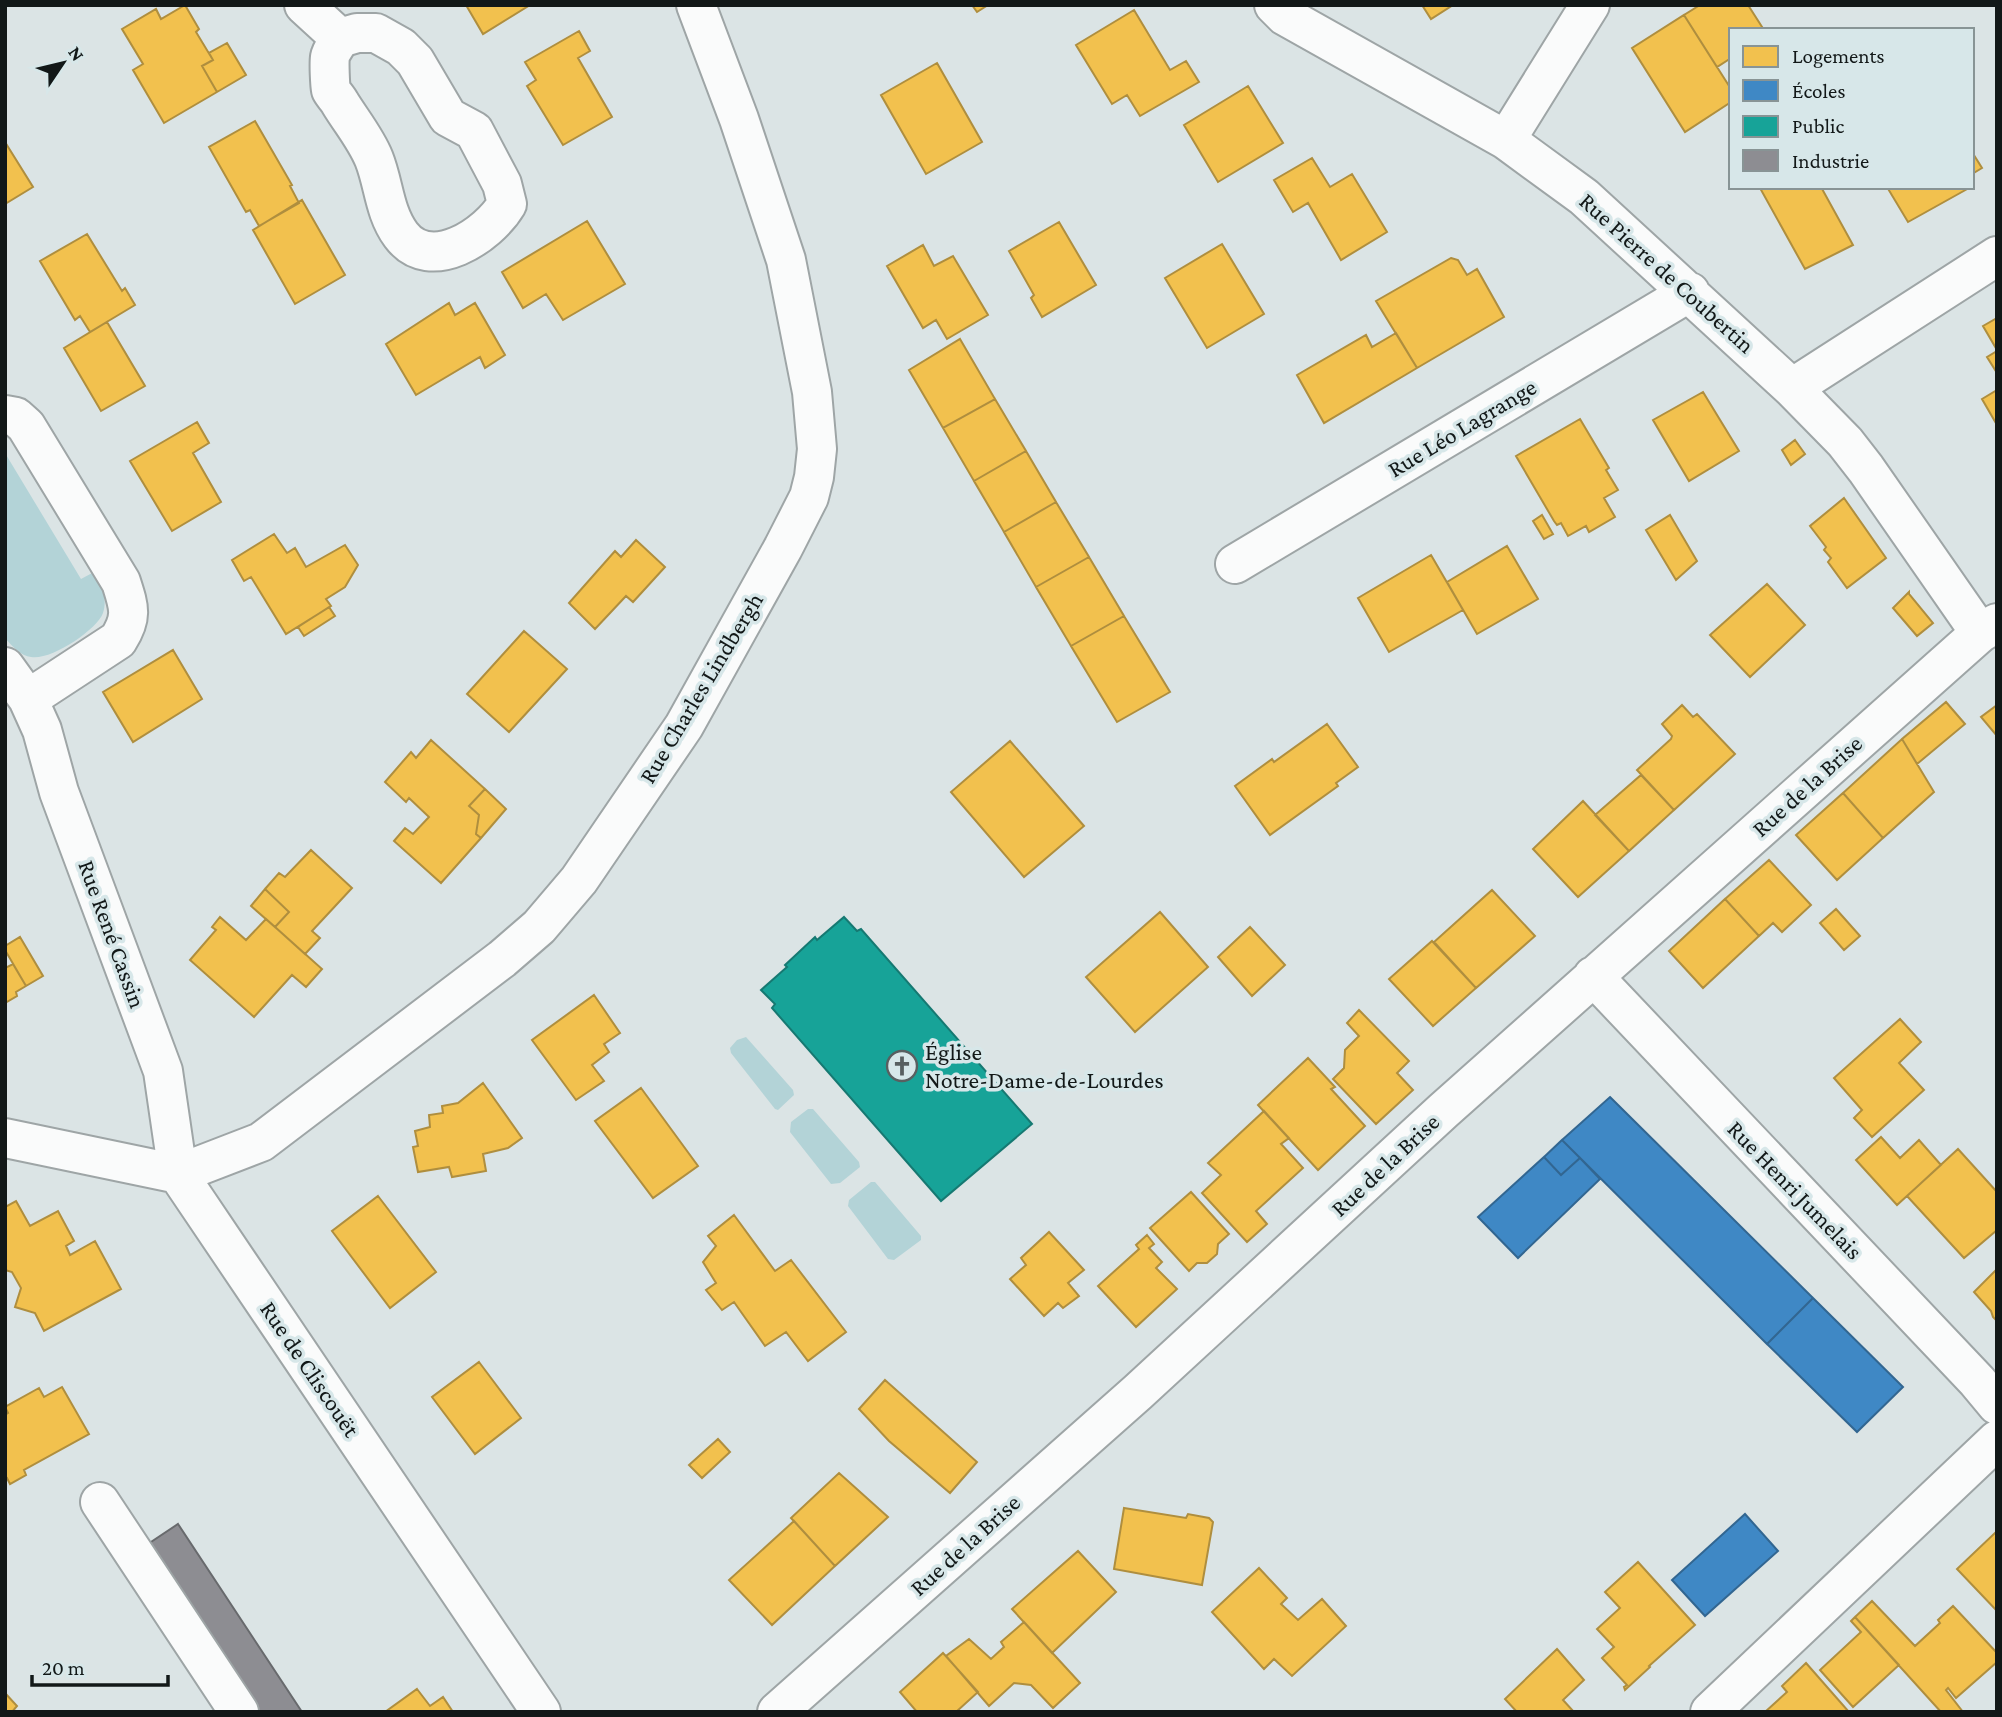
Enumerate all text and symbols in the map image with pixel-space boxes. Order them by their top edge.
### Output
north arrow [28,28,98,98]
legend [1729,28,1974,189]
text: N [64,42,89,65]
text: Logements [1792,44,1885,68]
text: Écoles [1792,79,1845,103]
text: Public [1792,114,1844,138]
text: Industrie [1792,149,1869,173]
street label: Rue Pierre de Coubertin [1574,187,1760,358]
street label: Rue Léo Lagrange [1383,373,1541,483]
street label: Rue Charles Lindbergh [633,588,768,788]
street label: Rue de la Brise [1746,729,1867,842]
street label: Rue René Cassin [73,856,152,1012]
place label: Église Notre-Dame-de-Lourdes [925,1038,1164,1093]
church icon: Église Notre-Dame-de-Lourdes [885,1049,919,1083]
street label: Rue de la Brise [1325,1108,1444,1222]
street label: Rue Henri Jumelais [1722,1115,1868,1265]
street label: Rue de Cliscouët [255,1296,366,1442]
street label: Rue de la Brise [904,1488,1025,1601]
scale bar [32,1644,168,1688]
text: 20 m [42,1656,85,1680]

